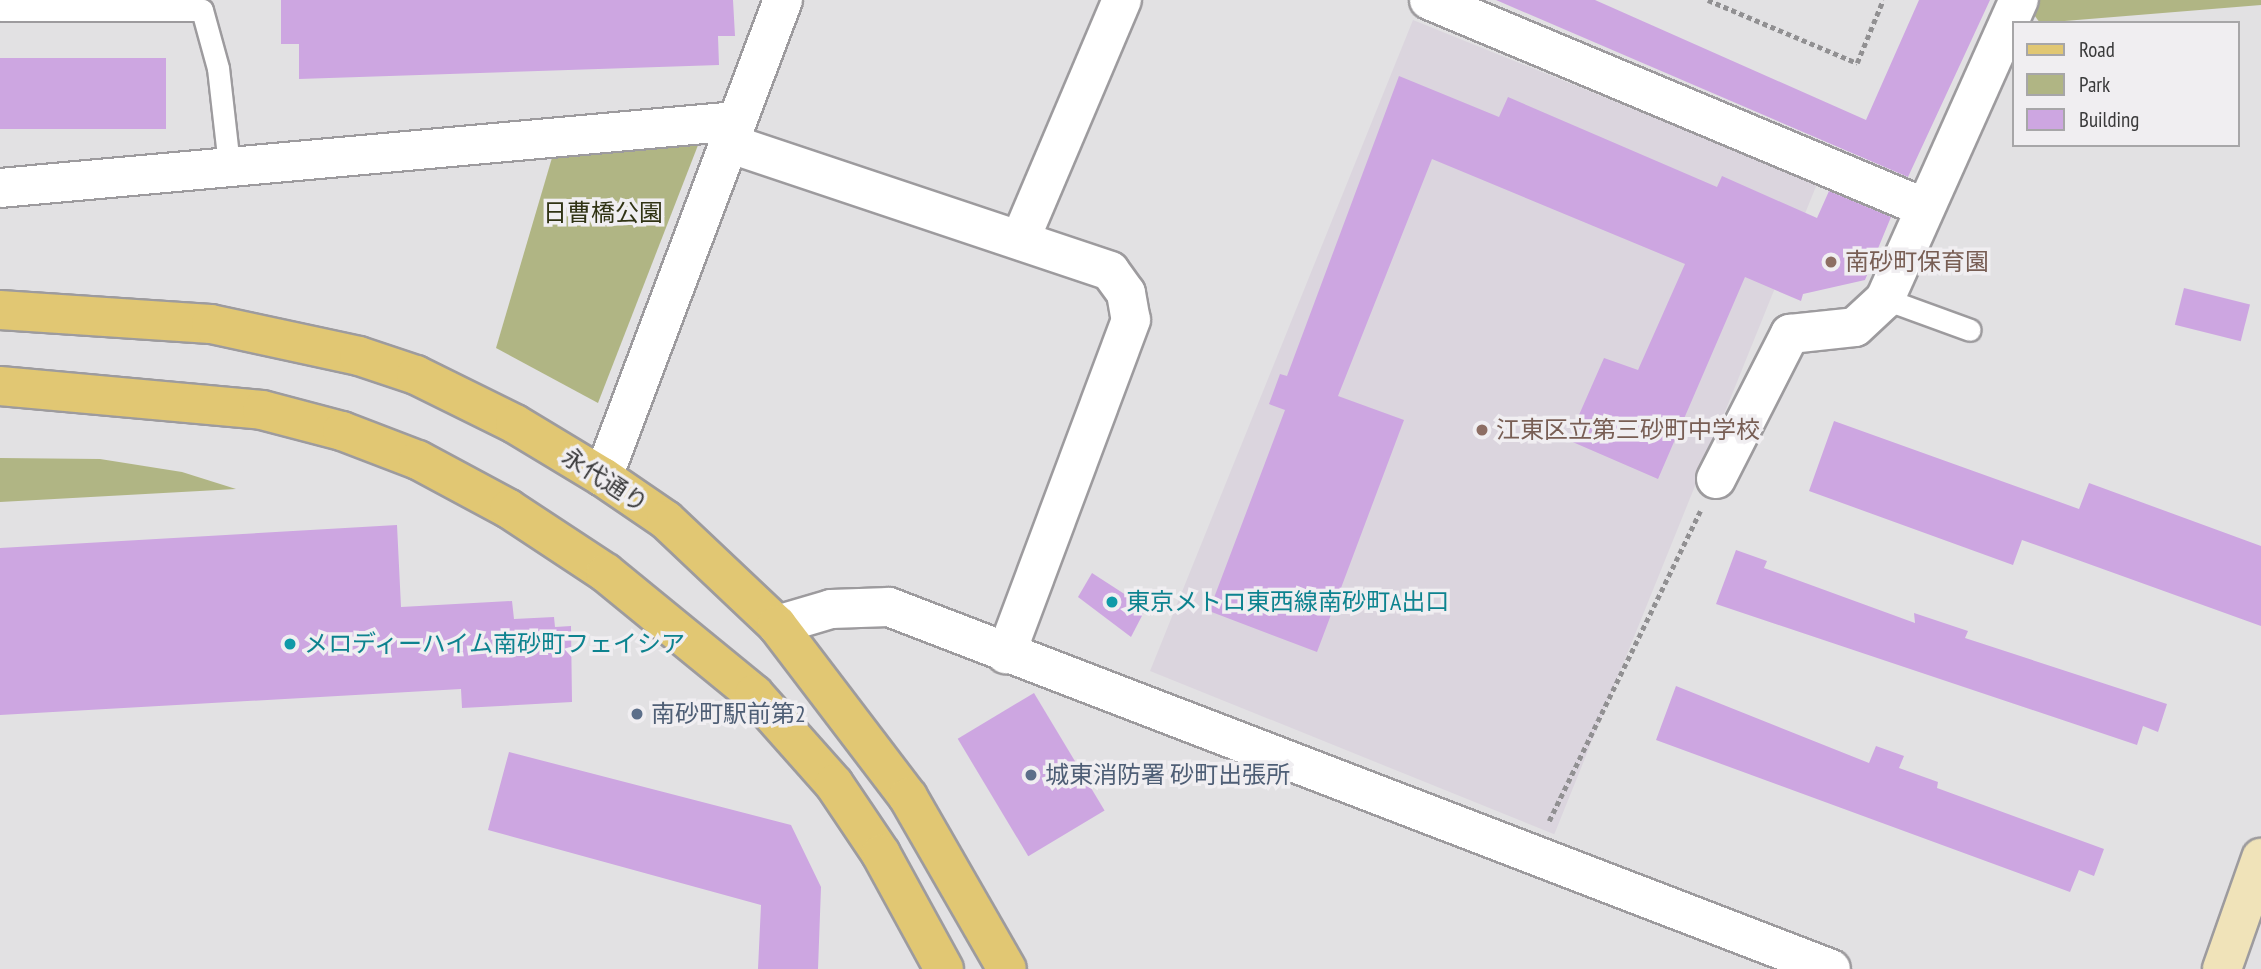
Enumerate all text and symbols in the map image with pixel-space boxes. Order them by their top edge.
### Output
legend [2012,21,2240,147]
text: Road [2079,36,2115,63]
text: Park [2079,71,2110,98]
text: Building [2079,106,2139,133]
park label: 日曹橋公園 [543,199,663,227]
place label: 南砂町保育園 [1845,248,1989,276]
marker: 南砂町保育園 [1823,254,1839,270]
place label: 江東区立第三砂町中学校 [1496,416,1760,444]
marker: 江東区立第三砂町中学校 [1474,422,1490,438]
street label: 永代通り [557,442,653,518]
place label: 東京メトロ東西線南砂町A出口 [1126,588,1449,616]
marker: 東京メトロ東西線南砂町A出口 [1104,594,1120,610]
place label: メロディーハイム南砂町フェイシア [304,630,688,658]
marker: メロディーハイム南砂町フェイシア [282,636,298,652]
place label: 南砂町駅前第2 [651,700,806,728]
marker: 南砂町駅前第2 [629,706,645,722]
place label: 城東消防署 砂町出張所 [1045,761,1290,789]
marker: 城東消防署 砂町出張所 [1023,767,1039,783]

